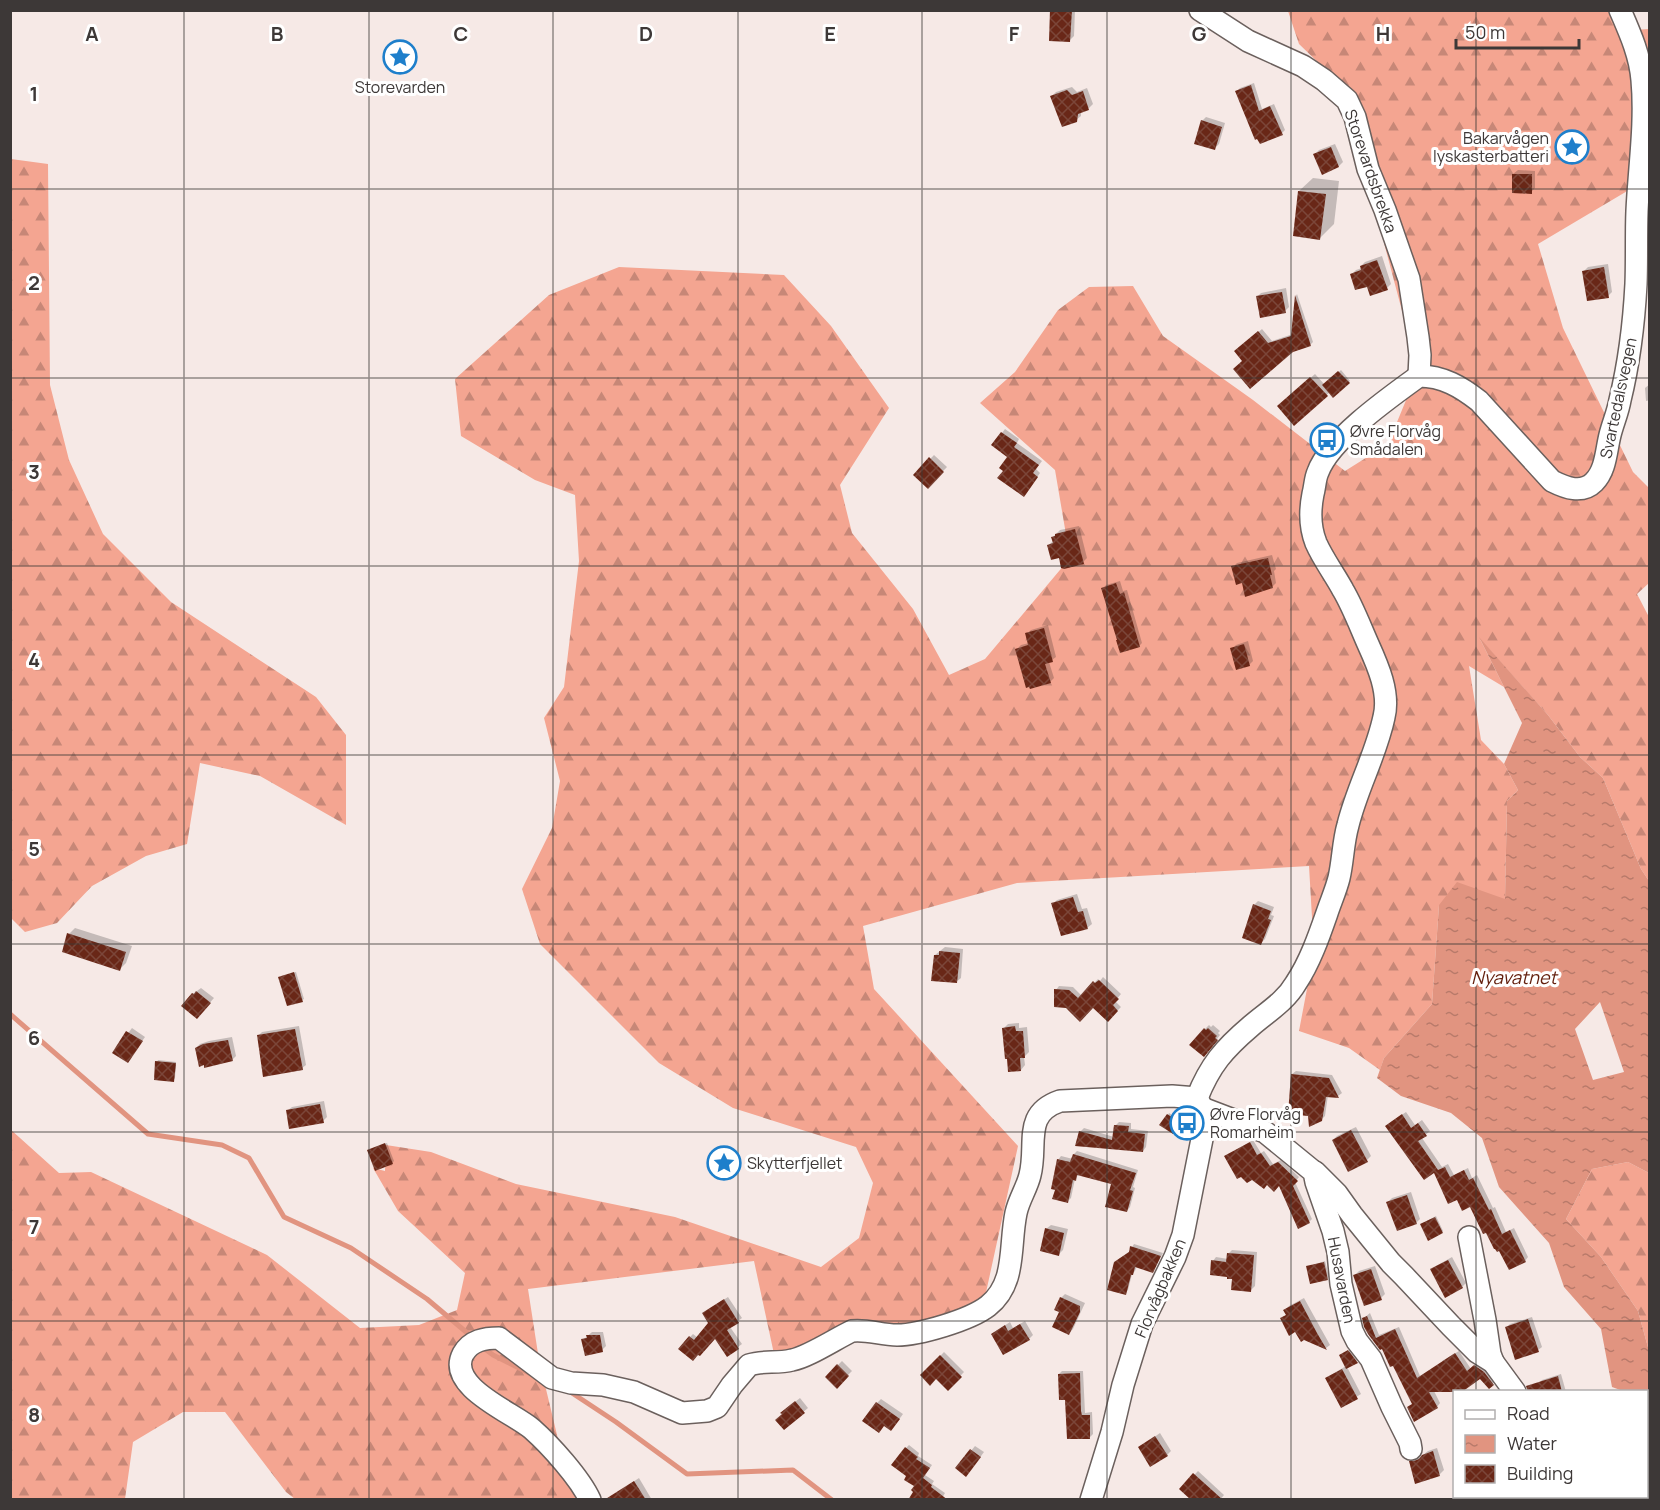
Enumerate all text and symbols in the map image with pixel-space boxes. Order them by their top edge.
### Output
scale bar [1456,12,1579,50]
text: A [85,20,99,47]
text: B [271,20,284,47]
text: C [454,20,468,47]
text: D [639,20,653,47]
text: E [824,20,836,47]
text: F [1009,20,1020,47]
text: G [1192,20,1207,47]
text: H [1376,20,1390,47]
text: 50 m [1465,20,1505,44]
place icon: Storevarden [382,39,418,75]
place label: Storevarden [355,76,445,98]
text: 1 [30,80,38,107]
street label: Storevardsbrekka [1340,106,1402,236]
place label: Bakarvågen lyskasterbatteri [1433,127,1549,167]
place icon: Bakarvågen lyskasterbatteri [1554,129,1590,165]
text: 2 [28,269,40,296]
street label: Svartedalsvegen [1594,336,1642,460]
place label: Øvre Florvåg Smådalen [1350,420,1441,460]
bus stop icon: Øvre Florvåg Smådalen [1309,422,1345,458]
text: 3 [28,458,40,485]
text: 4 [28,646,40,673]
text: 5 [28,835,40,862]
water label: Nyavatnet [1471,965,1558,989]
text: 6 [28,1024,40,1051]
place label: Øvre Florvåg Romarheim [1210,1103,1301,1143]
bus stop icon: Øvre Florvåg Romarheim [1169,1105,1205,1141]
place icon: Skytterfjellet [706,1145,742,1181]
place label: Skytterfjellet [747,1152,843,1174]
text: 7 [29,1213,39,1240]
street label: Florvågbakken [1129,1235,1191,1341]
street label: Husavarden [1323,1235,1361,1325]
legend [1453,1390,1648,1498]
text: 8 [28,1401,40,1428]
text: Road [1507,1401,1550,1425]
text: Water [1507,1431,1557,1455]
text: Building [1507,1461,1573,1485]

